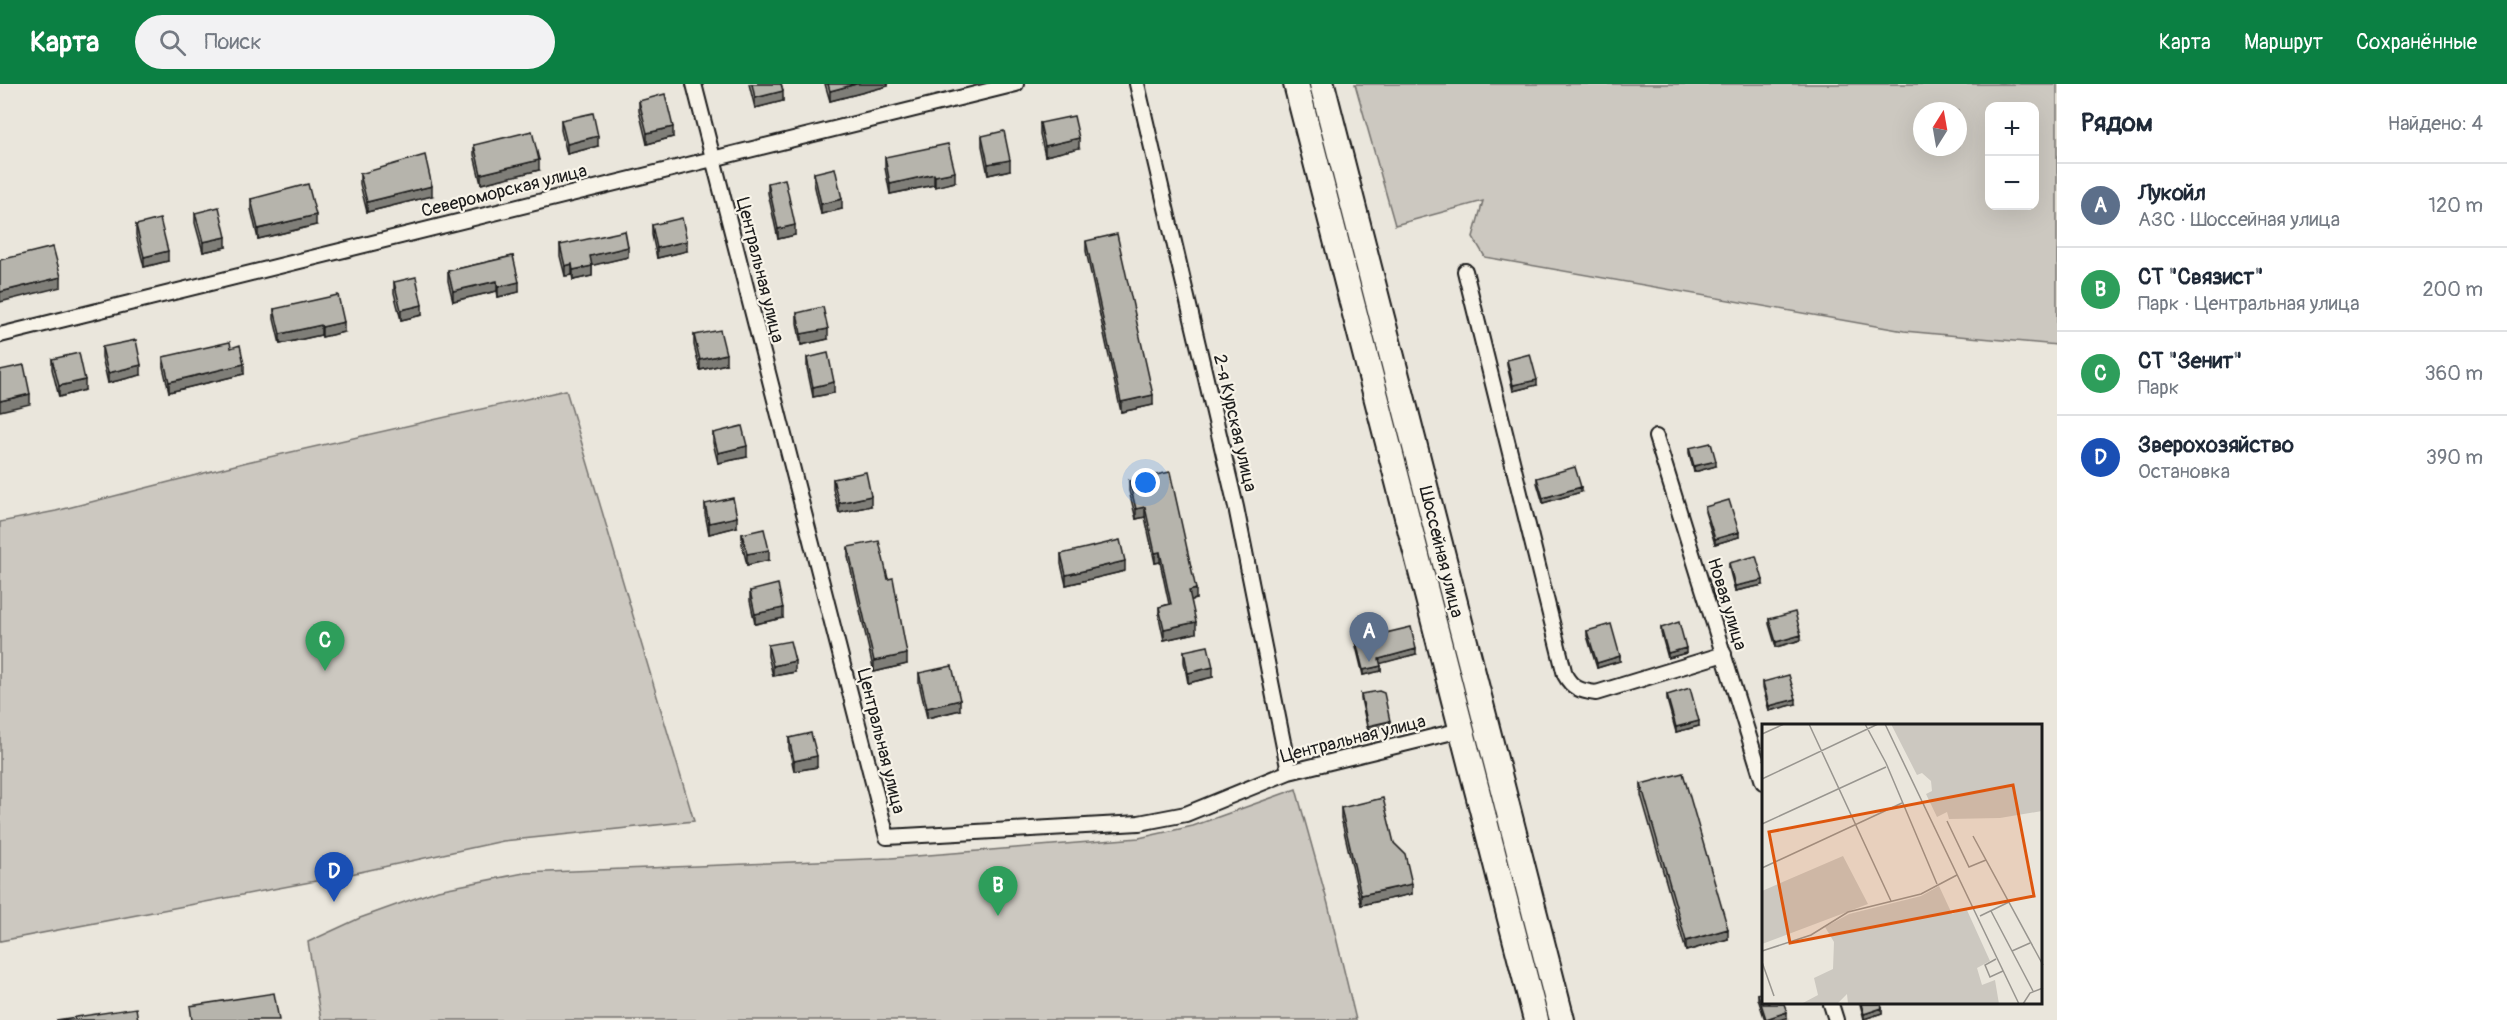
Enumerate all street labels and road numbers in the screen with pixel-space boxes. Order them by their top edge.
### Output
street label: Североморская улица [419,159,589,223]
street label: Центральная улица [731,195,789,345]
street label: 2-я Курская улица [1208,352,1262,494]
street label: Шоссейная улица [1414,484,1468,620]
street label: Новая улица [1702,555,1752,653]
street label: Центральная улица [852,666,910,816]
street label: Центральная улица [1278,710,1428,768]

